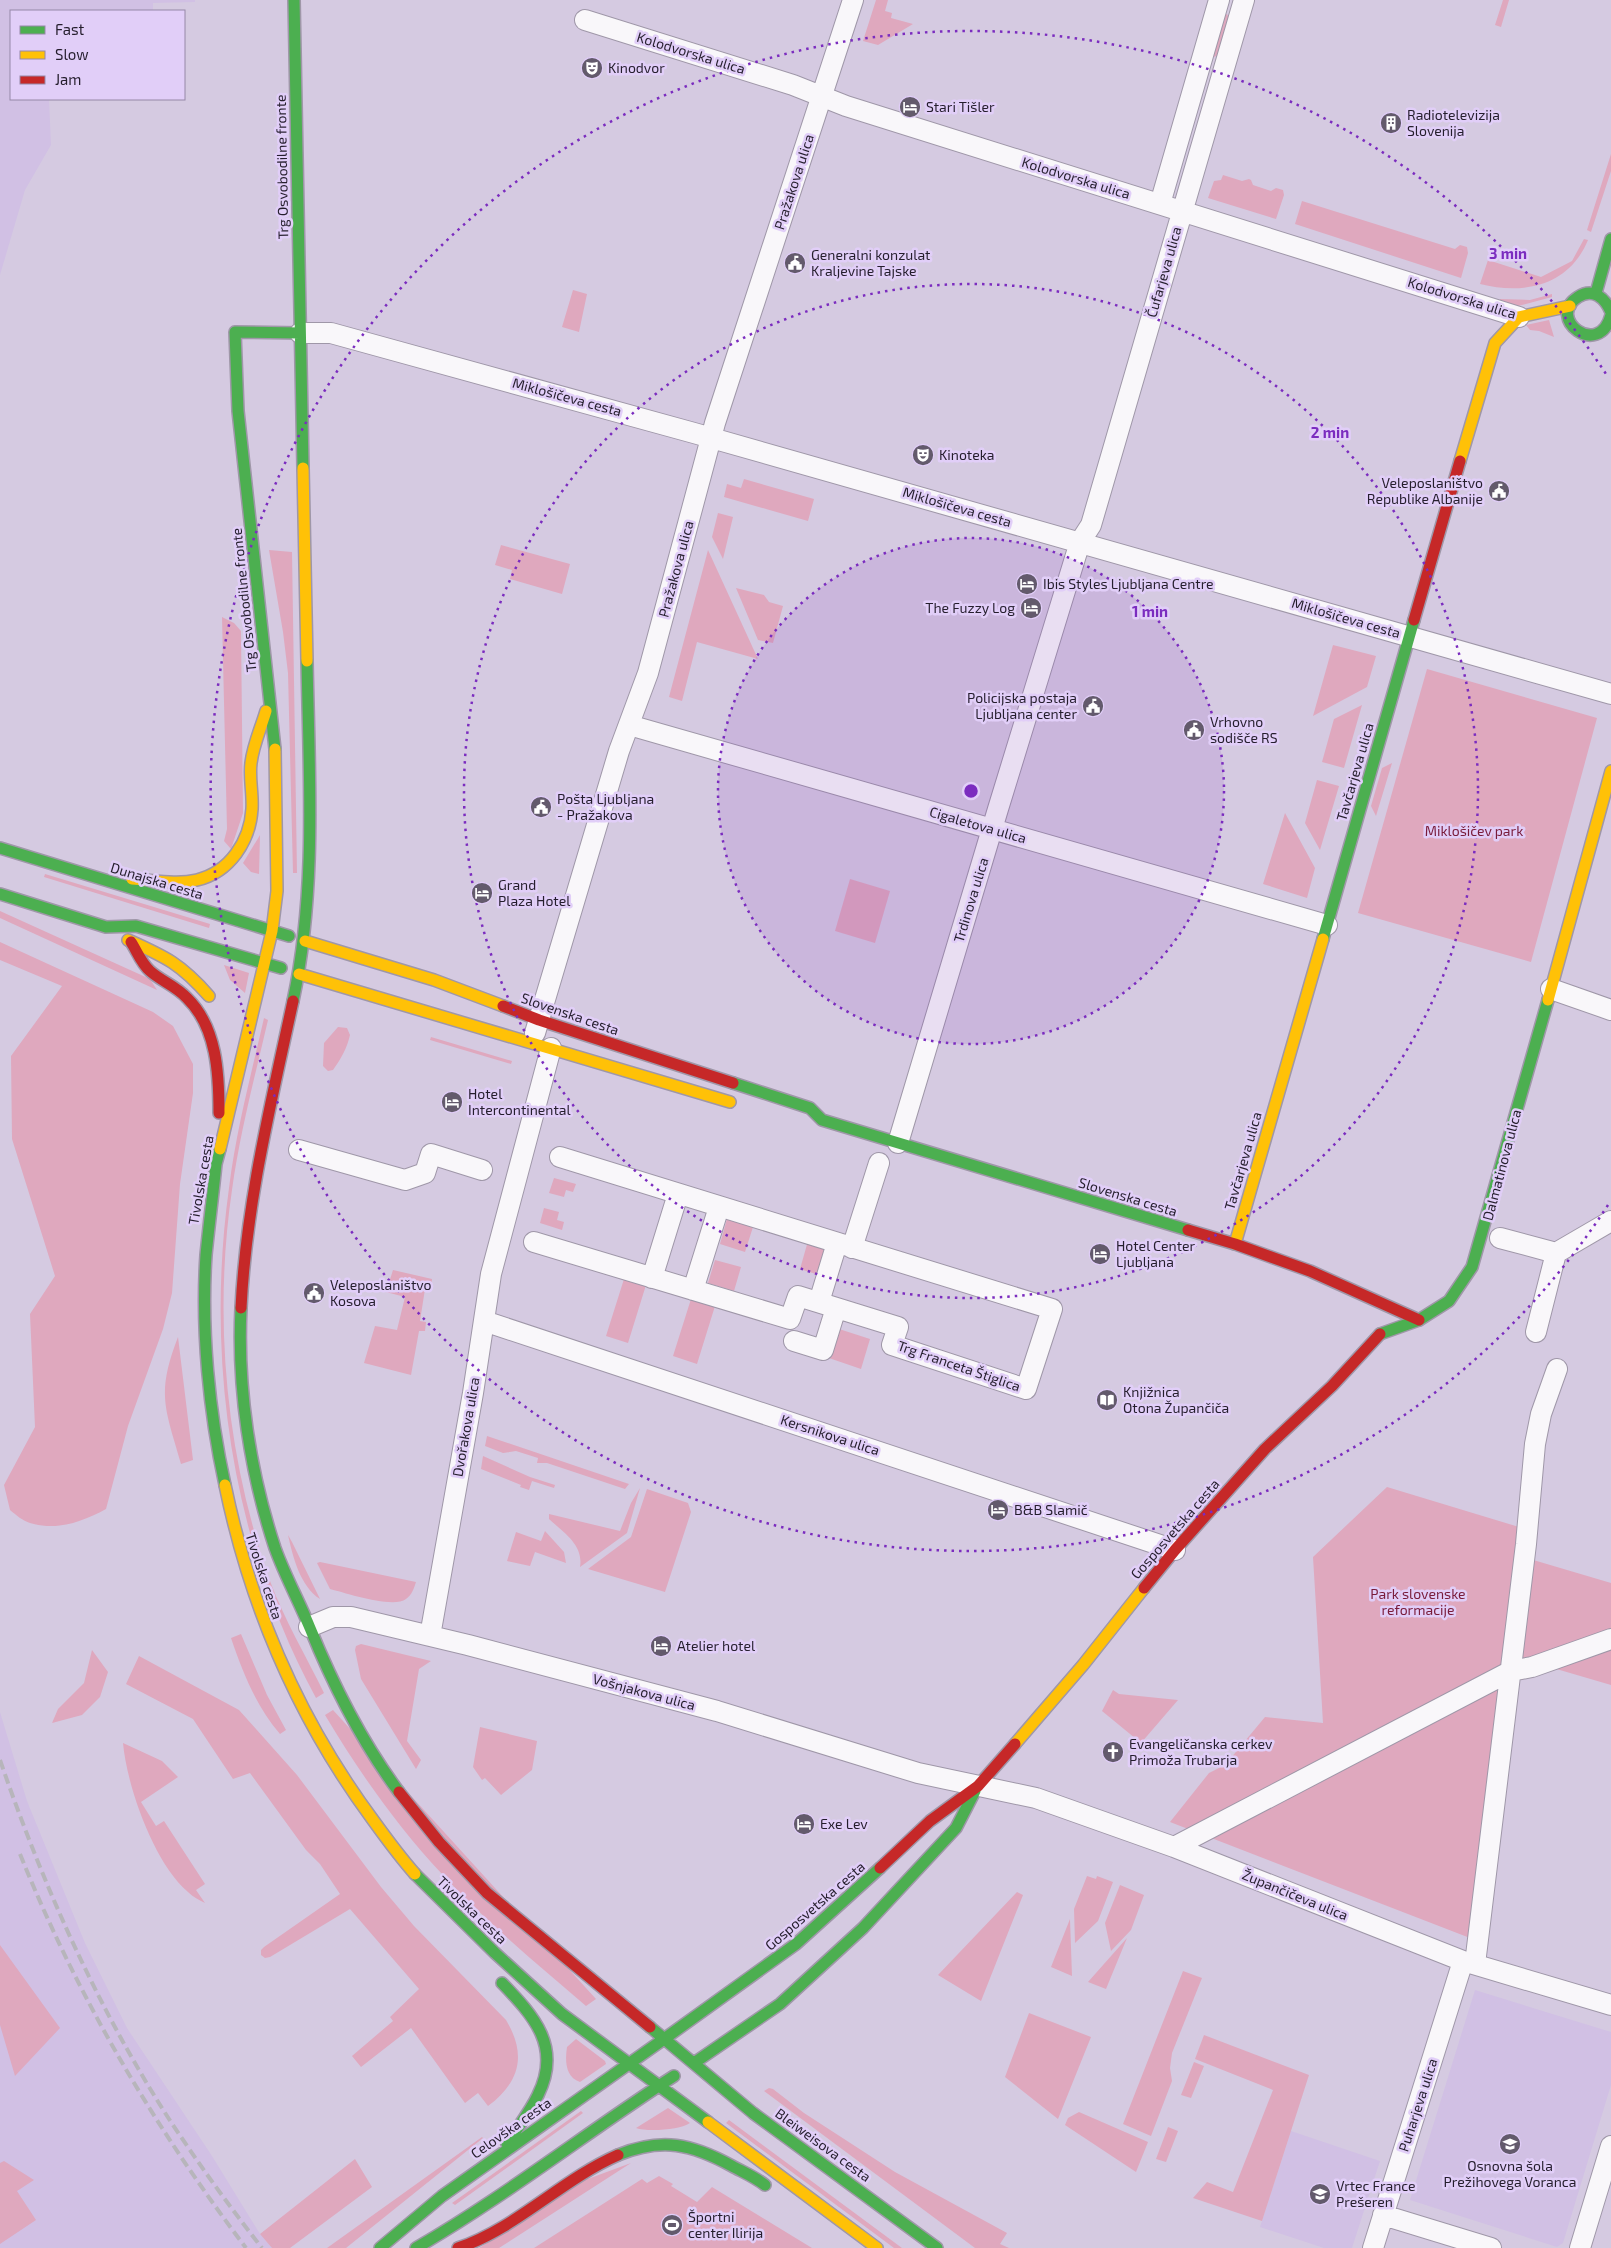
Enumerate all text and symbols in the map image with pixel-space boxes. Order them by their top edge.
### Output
legend [10,10,185,100]
text: Fast [55,20,85,38]
street label: Kolodvorska ulica [635,28,747,77]
text: Slow [55,45,89,63]
theatre icon: Kinodvor [580,56,604,80]
place label: Kinodvor [608,59,665,76]
text: Jam [55,70,81,88]
street label: Trg Osvobodilne fronte [272,94,291,240]
hotel icon: Stari Tišler [898,95,922,119]
place label: Stari Tišler [926,98,995,115]
place label: Radiotelevizija Slovenija [1407,106,1500,139]
building icon: Radiotelevizija Slovenija [1379,111,1403,135]
street label: Pražakova ulica [770,132,817,232]
street label: Kolodvorska ulica [1020,153,1132,202]
street label: Čufarjeva ulica [1142,224,1185,319]
text: 3 min [1489,244,1527,262]
place label: Generalni konzulat Kraljevine Tajske [811,246,930,279]
public building icon: Generalni konzulat Kraljevine Tajske [783,251,807,275]
street label: Kolodvorska ulica [1406,273,1518,322]
street label: Miklošičeva cesta [511,374,624,419]
text: 2 min [1311,423,1349,441]
theatre icon: Kinoteka [911,443,935,467]
place label: Kinoteka [939,446,994,463]
place label: Veleposlaništvo Republike Albanije [1367,474,1483,507]
public building icon: Veleposlaništvo Republike Albanije [1487,479,1511,503]
street label: Miklošičeva cesta [901,483,1013,530]
street label: Pražakova ulica [654,519,697,619]
street label: Trg Osvobodilne fronte [227,527,260,673]
hotel icon: Ibis Styles Ljubljana Centre [1015,572,1039,596]
place label: Ibis Styles Ljubljana Centre [1043,575,1214,592]
street label: Miklošičeva cesta [1290,594,1402,641]
hotel icon: The Fuzzy Log [1019,596,1043,620]
place label: The Fuzzy Log [925,599,1015,616]
text: 1 min [1132,602,1168,620]
place label: Policijska postaja Ljubljana center [967,689,1077,722]
public building icon: Policijska postaja Ljubljana center [1081,694,1105,718]
place label: Vrhovno sodišče RS [1210,713,1278,746]
public building icon: Vrhovno sodišče RS [1182,718,1206,742]
street label: Tavčarjeva ulica [1332,721,1377,823]
centre of rings [962,782,980,800]
place label: Pošta Ljubljana - Pražakova [557,790,654,823]
public building icon: Pošta Ljubljana - Pražakova [529,795,553,819]
street label: Cigaletova ulica [928,803,1029,846]
park label: Miklošičev park [1425,822,1523,839]
street label: Trdinova ulica [950,855,992,944]
street label: Dunajska cesta [109,858,206,903]
place label: Grand Plaza Hotel [498,876,571,909]
hotel icon: Grand Plaza Hotel [470,881,494,905]
street label: Slovenska cesta [519,989,621,1038]
place label: Hotel Intercontinental [468,1085,572,1118]
hotel icon: Hotel Intercontinental [440,1090,464,1114]
street label: Dalmatinova ulica [1479,1108,1525,1222]
street label: Tavčarjeva ulica [1220,1110,1265,1212]
street label: Tivolska cesta [184,1134,217,1226]
street label: Slovenska cesta [1077,1173,1180,1220]
place label: Hotel Center Ljubljana [1116,1237,1196,1270]
hotel icon: Hotel Center Ljubljana [1088,1242,1112,1266]
place label: Veleposlaništvo Kosova [330,1276,432,1309]
public building icon: Veleposlaništvo Kosova [302,1281,326,1305]
street label: Trg Franceta Štiglica [895,1336,1023,1395]
street label: Dvořakova ulica [448,1376,483,1478]
place label: Knjižnica Otona Župančiča [1123,1383,1229,1416]
library icon: Knjižnica Otona Župančiča [1095,1388,1119,1412]
street label: Kersnikova ulica [779,1411,882,1459]
street label: Gosposvetska cesta [1127,1475,1223,1582]
hotel icon: B&B Slamič [986,1498,1010,1522]
place label: B&B Slamič [1014,1501,1088,1518]
street label: Tivolska cesta [242,1530,287,1622]
park label: Park slovenske reformacije [1370,1585,1466,1618]
hotel icon: Atelier hotel [649,1634,673,1658]
place label: Atelier hotel [677,1637,756,1654]
street label: Vošnjakova ulica [591,1670,697,1713]
place label: Evangeličanska cerkev Primoža Trubarja [1129,1735,1273,1768]
church icon: Evangeličanska cerkev Primoža Trubarja [1101,1740,1125,1764]
hotel icon: Exe Lev [792,1812,816,1836]
place label: Exe Lev [820,1815,868,1832]
street label: Gosposvetska cesta [761,1858,868,1954]
street label: Župančičeva ulica [1240,1866,1351,1924]
street label: Tivolska cesta [434,1872,511,1947]
street label: Puharjeva ulica [1394,2056,1441,2154]
street label: Celovška cesta [467,2094,554,2162]
street label: Bleiweisova cesta [772,2104,874,2185]
school or university icon: Osnovna šola Prežihovega Voranca [1498,2132,1522,2156]
place label: Osnovna šola Prežihovega Voranca [1444,2157,1576,2190]
place label: Vrtec France Prešeren [1336,2177,1416,2210]
school or university icon: Vrtec France Prešeren [1308,2182,1332,2206]
place label: Športni center Ilirija [688,2208,763,2241]
sports icon: Športni center Ilirija [660,2213,684,2237]

